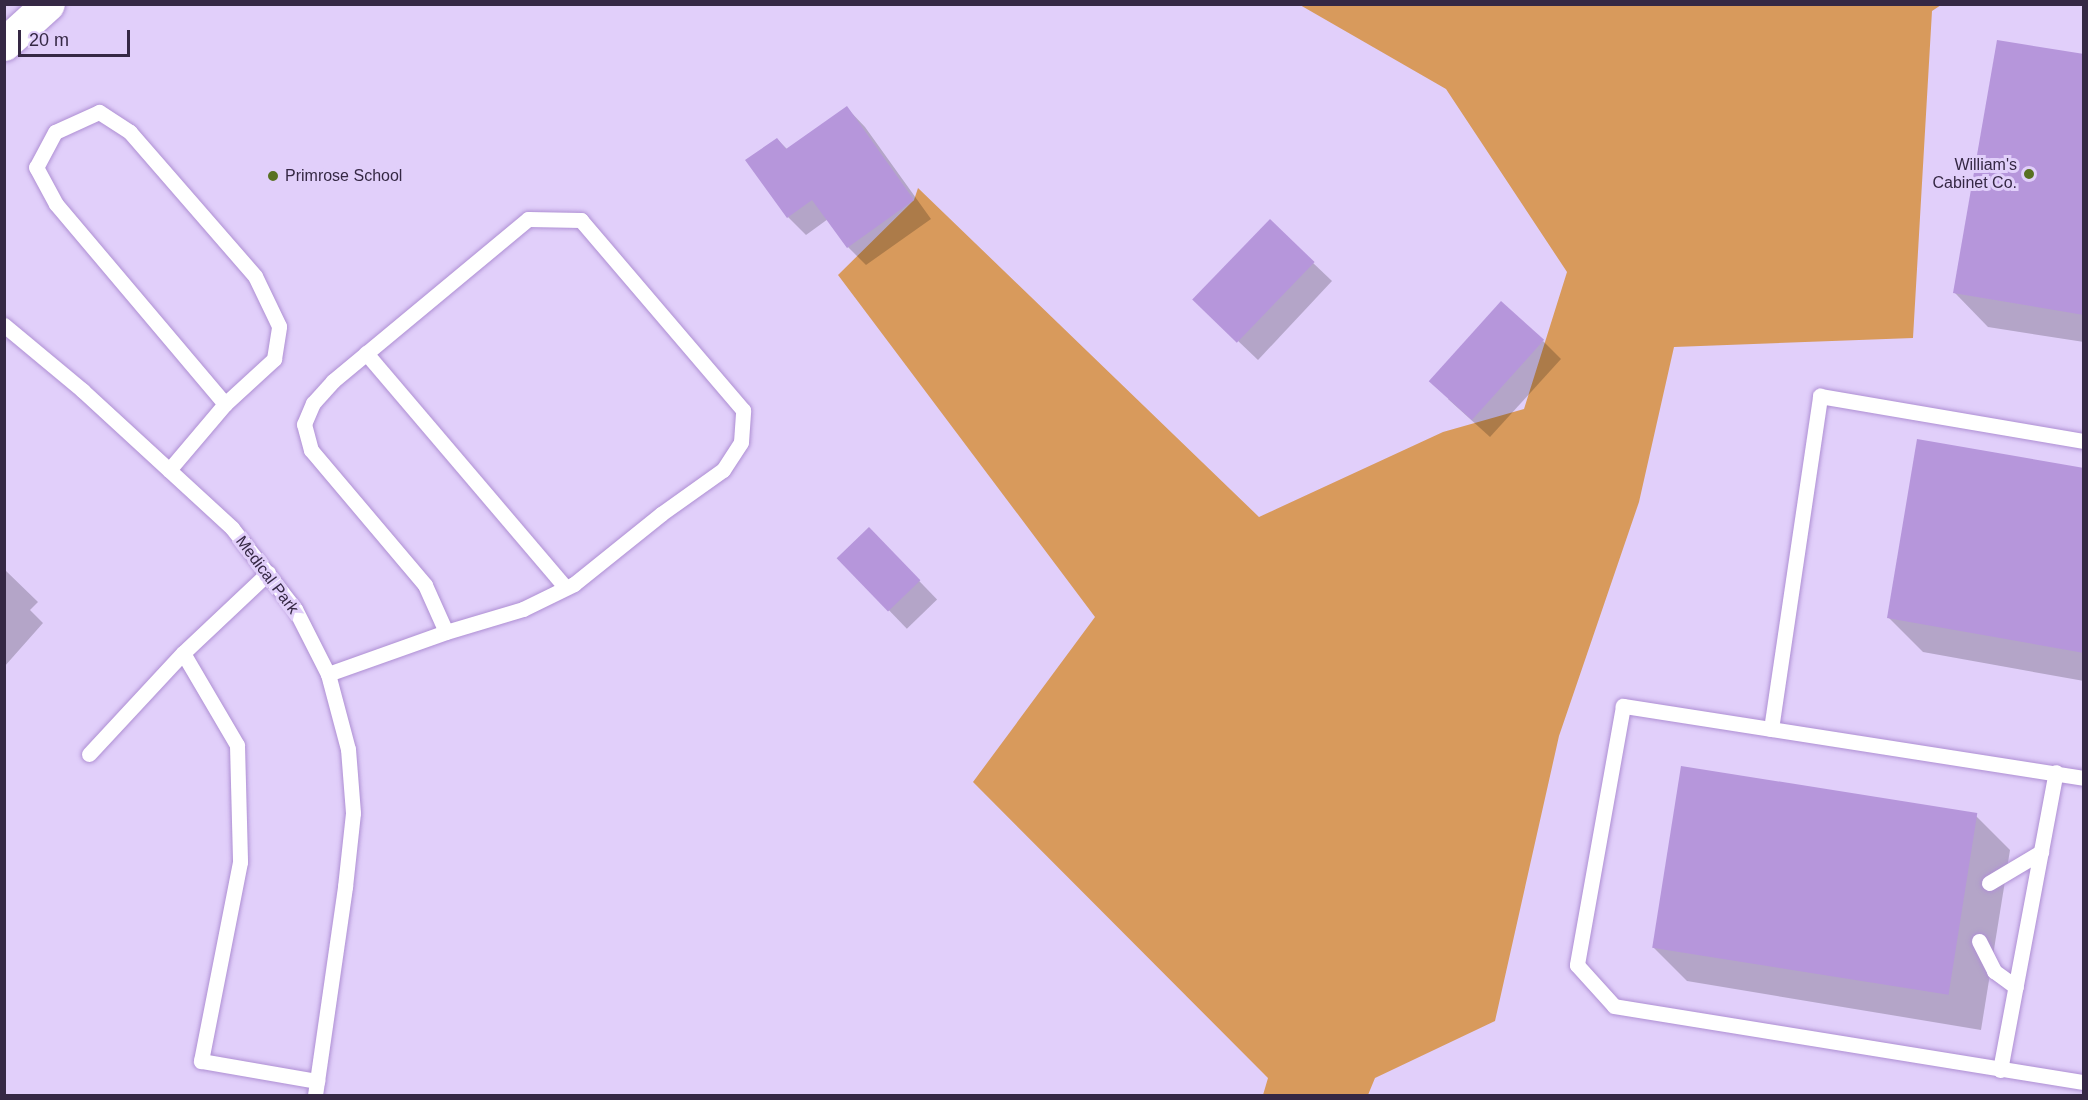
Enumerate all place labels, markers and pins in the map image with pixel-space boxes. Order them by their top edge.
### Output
place label: William's Cabinet Co. [1933,155,2017,193]
place label: Primrose School [285,166,402,186]
marker: William's Cabinet Co. [2022,167,2036,181]
marker: Primrose School [266,169,280,183]

